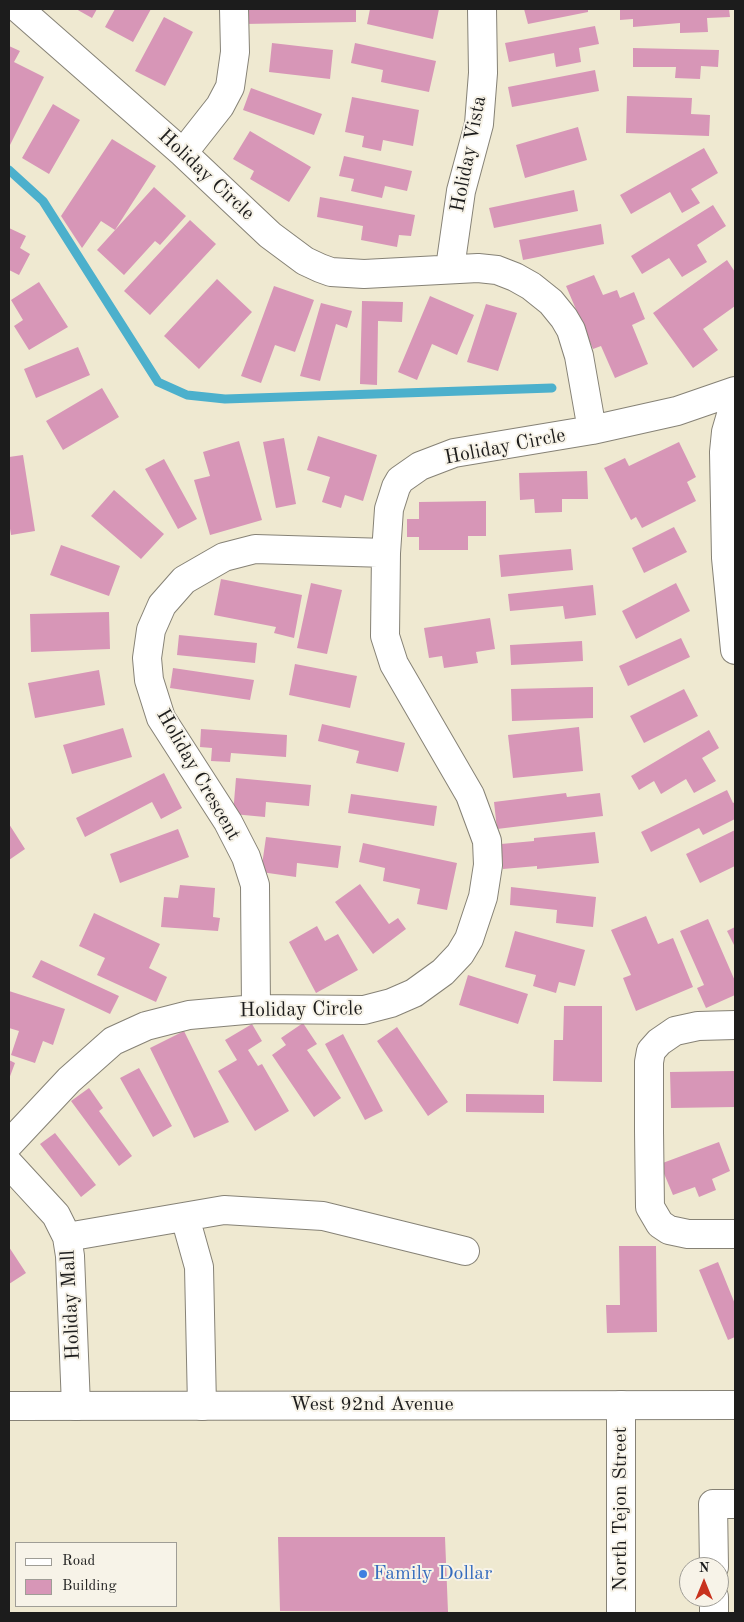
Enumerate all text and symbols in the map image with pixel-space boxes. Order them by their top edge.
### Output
street label: Holiday Vista [446,94,492,214]
street label: Holiday Circle [153,124,259,226]
street label: Holiday Circle [442,423,568,471]
street label: Holiday Crescent [151,705,245,845]
street label: Holiday Circle [239,997,363,1023]
street label: Holiday Mall [56,1249,86,1361]
street label: West 92nd Avenue [290,1393,454,1417]
street label: North Tejon Street [609,1427,633,1591]
legend [15,1542,178,1607]
text: Road [62,1554,95,1569]
north arrow [679,1557,729,1607]
text: N [699,1561,709,1575]
place label: Family Dollar [373,1562,492,1586]
marker: Family Dollar [357,1568,369,1580]
text: Building [62,1579,117,1594]

